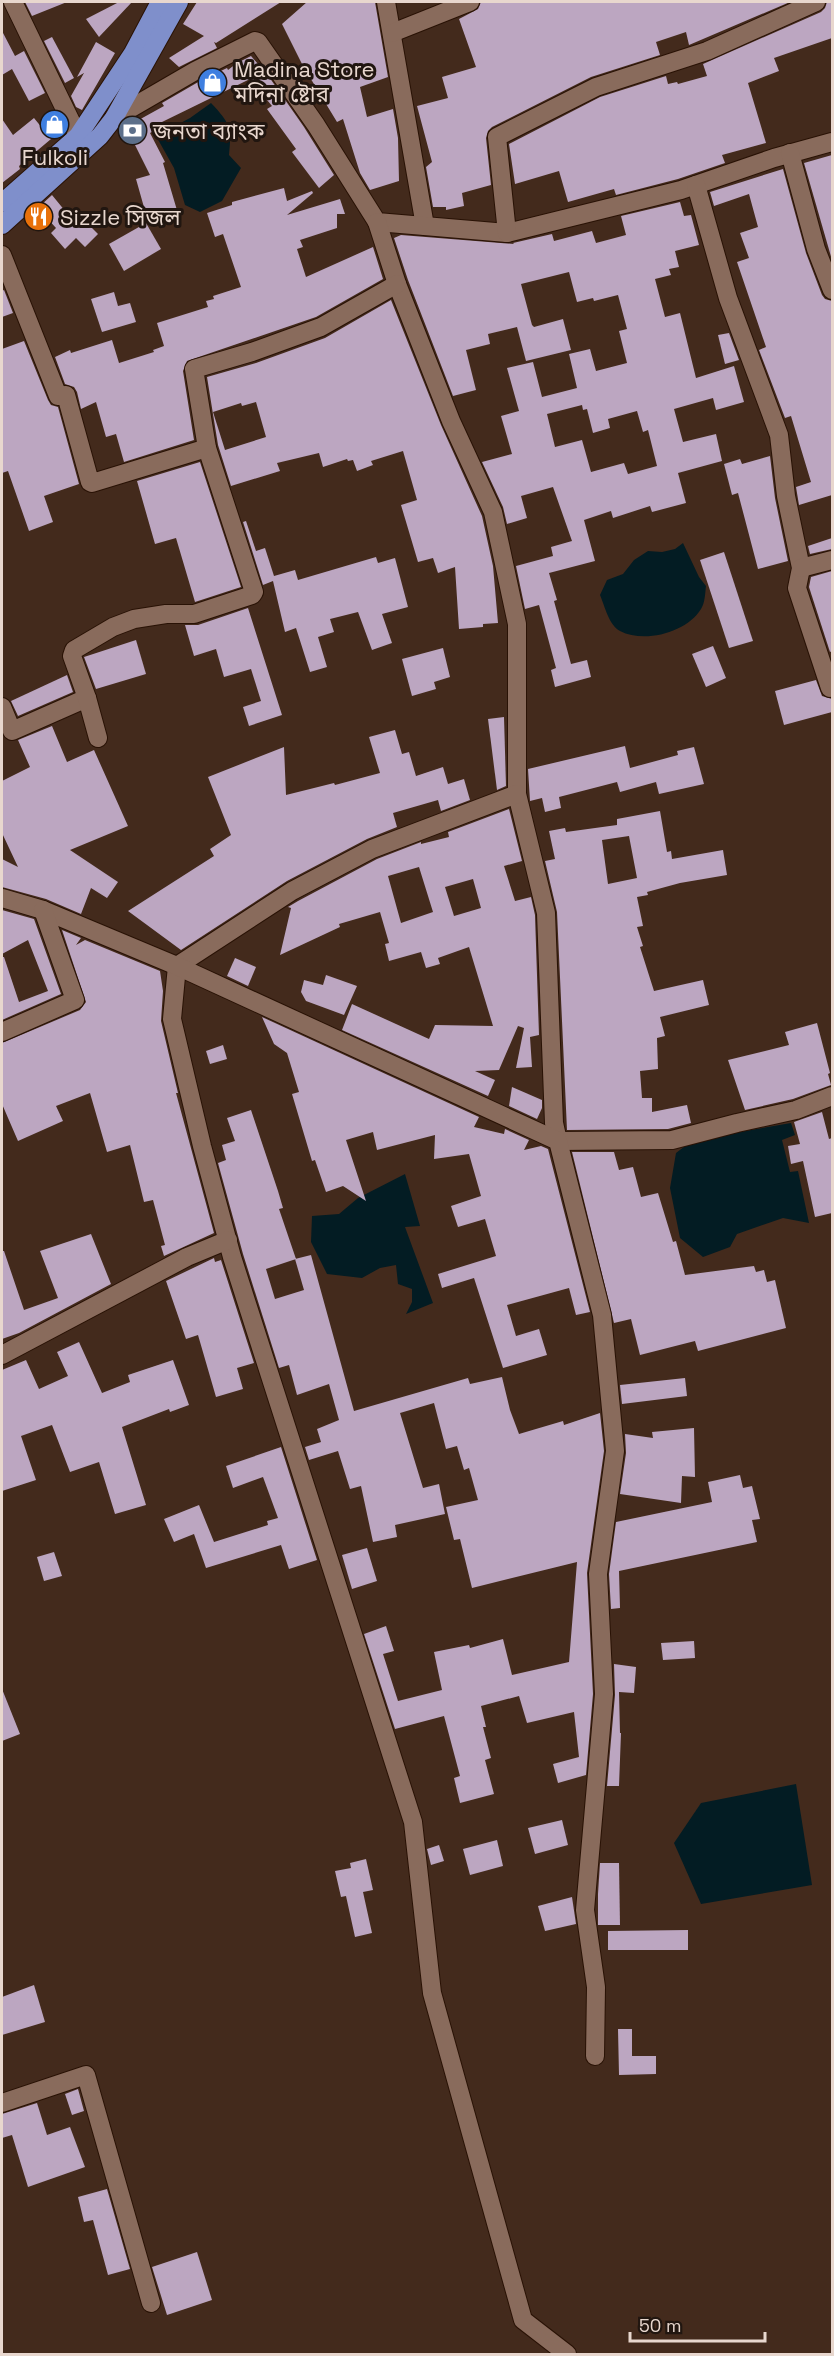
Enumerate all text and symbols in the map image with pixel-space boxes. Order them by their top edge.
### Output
place label: Madina Store মদিনা ষ্টোর [233,55,374,108]
shop icon: Madina Store মদিনা ষ্টোর [197,66,229,98]
shop icon: Fulkoli [39,109,71,141]
bank icon: জনতা ব্যাংক [116,115,148,147]
place label: জনতা ব্যাংক [152,117,265,145]
place label: Fulkoli [22,143,88,171]
restaurant icon: Sizzle সিজল [23,201,55,233]
place label: Sizzle সিজল [60,203,181,231]
scale bar [630,2305,765,2343]
text: 50 m [639,2314,681,2337]

